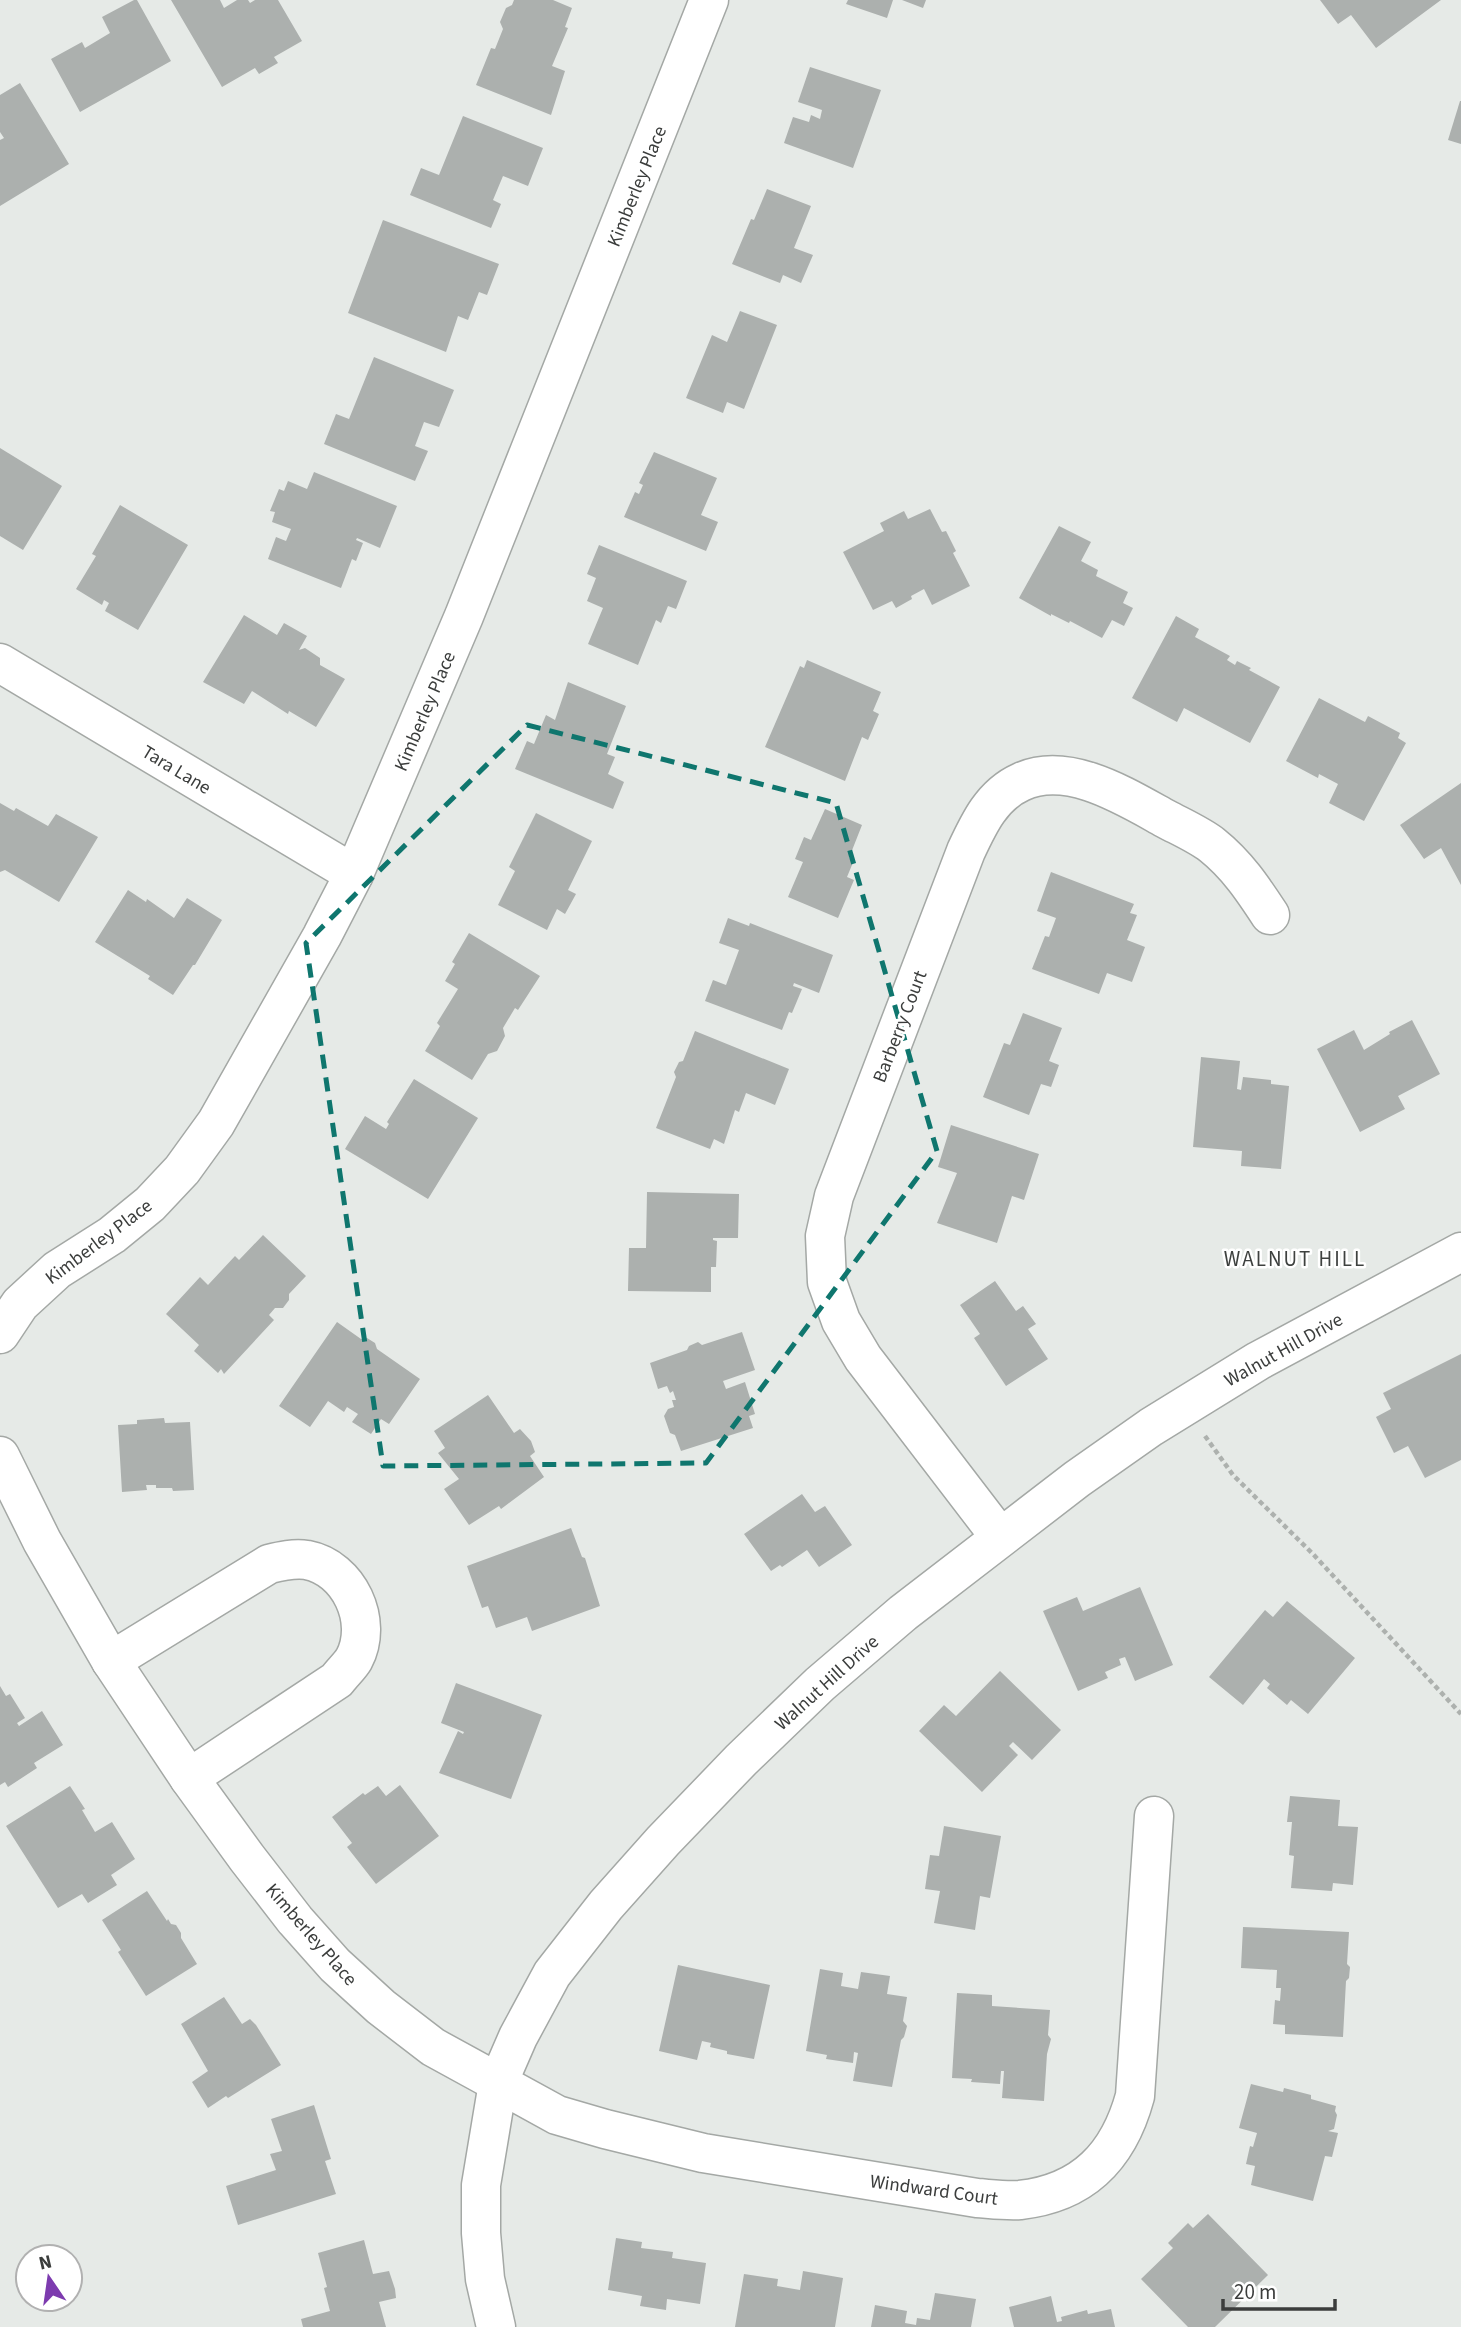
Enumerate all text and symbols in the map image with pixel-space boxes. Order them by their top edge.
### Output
street label: Kimberley Place [601,122,674,251]
street label: Kimberley Place [388,647,463,776]
street label: Tara Lane [136,739,216,802]
street label: Barberry Court [867,966,934,1087]
street label: Kimberley Place [40,1193,158,1291]
district label: WALNUT HILL [1224,1244,1366,1274]
street label: Walnut Hill Drive [1220,1307,1348,1394]
street label: Walnut Hill Drive [769,1629,885,1737]
street label: Kimberley Place [259,1878,363,1992]
street label: Windward Court [868,2168,1000,2213]
north arrow [14,2243,84,2313]
text: N [36,2248,55,2277]
scale bar [1223,2268,1335,2312]
text: 20 m [1234,2277,1276,2307]

